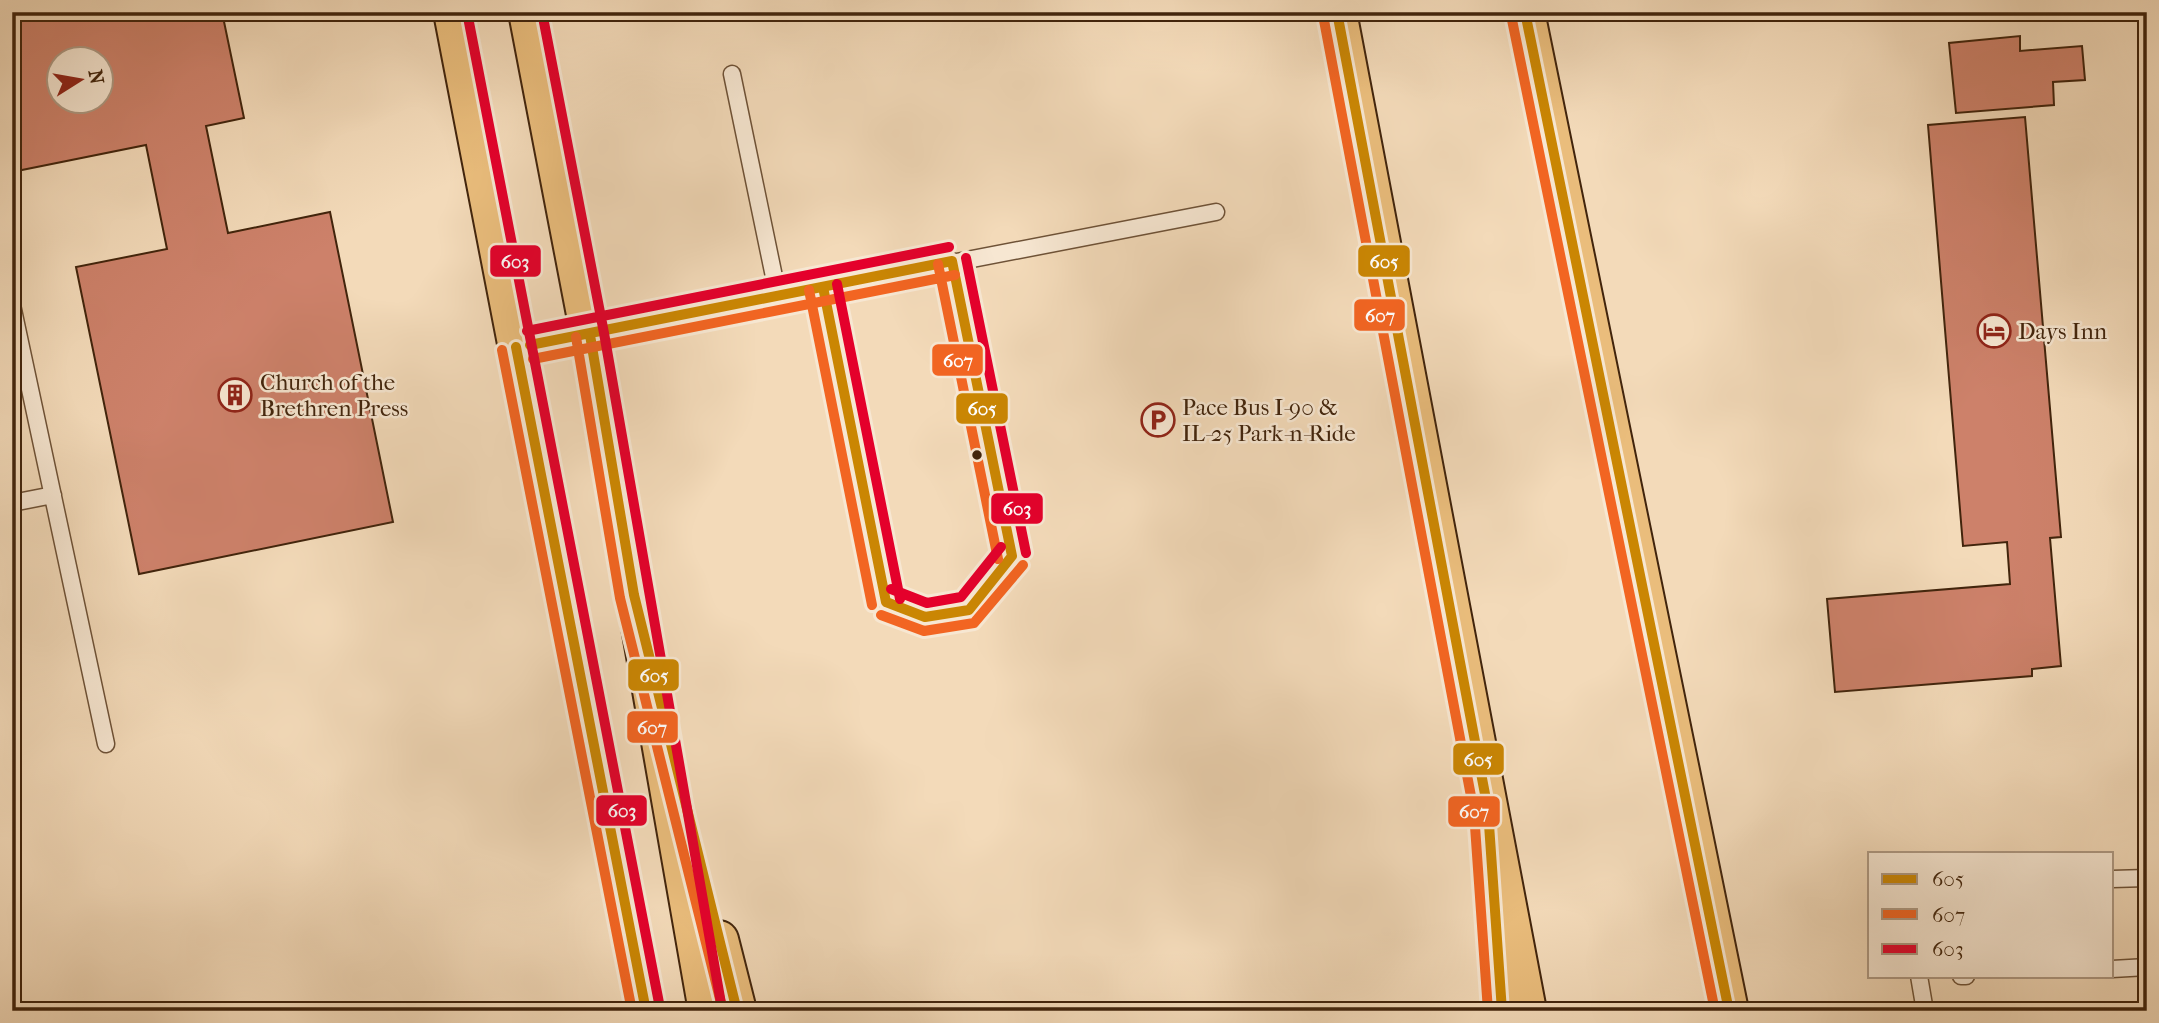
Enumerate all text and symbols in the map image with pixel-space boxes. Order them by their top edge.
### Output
north arrow [46,46,116,116]
text: N [84,68,108,87]
line badge: 603 [489,244,542,278]
line badge: 605 [1357,244,1411,278]
text: 603 [501,251,529,273]
text: 605 [1370,251,1398,273]
line badge: 607 [1353,298,1406,332]
text: 607 [1365,305,1395,327]
hotel icon: Days Inn [1975,312,2013,350]
place label: Days Inn [2018,318,2108,345]
line badge: 607 [931,343,984,377]
text: 607 [943,350,973,372]
place label: Church of the Brethren Press [260,369,408,422]
building icon: Church of the Brethren Press [216,376,254,414]
line badge: 605 [955,392,1009,425]
place label: Pace Bus I-90 & IL-25 Park-n-Ride [1182,394,1356,447]
text: 605 [968,398,996,420]
parking icon: Pace Bus I-90 & IL-25 Park-n-Ride [1139,401,1177,439]
unlabelled marker [970,448,984,462]
line badge: 603 [990,492,1044,525]
text: 603 [1003,498,1031,520]
line badge: 605 [627,658,680,692]
text: 605 [640,665,668,687]
line badge: 607 [626,710,679,744]
text: 607 [637,717,667,739]
line badge: 605 [1452,742,1505,776]
text: 605 [1464,749,1492,771]
line badge: 603 [595,794,648,827]
line badge: 607 [1447,795,1501,828]
text: 603 [608,800,636,822]
text: 607 [1459,801,1489,823]
legend [1868,852,2114,978]
text: 605 [1932,867,1964,891]
text: 607 [1932,903,1965,927]
text: 603 [1932,937,1964,961]

